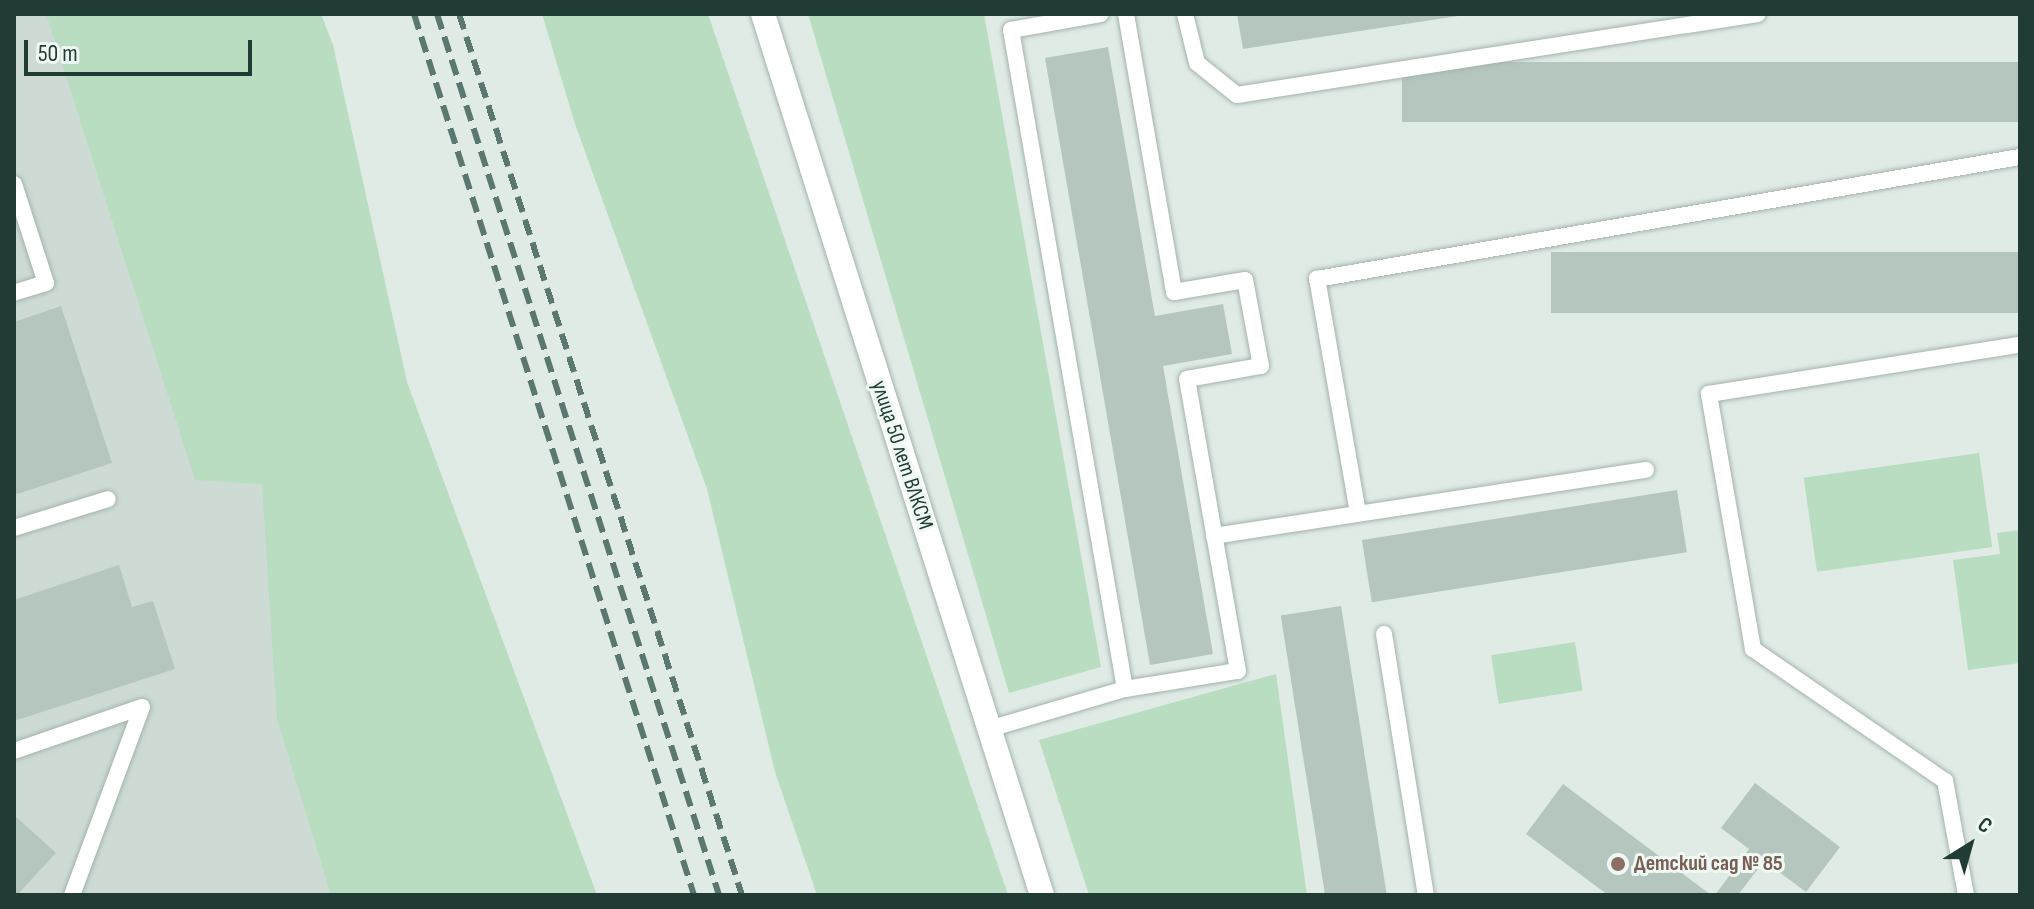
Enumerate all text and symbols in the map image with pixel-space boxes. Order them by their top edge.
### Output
scale bar [28,24,256,74]
text: 50 m [38,39,78,68]
street label: улица 50 лет ВЛКСМ [865,377,939,533]
north arrow [1930,805,2010,885]
text: С [1972,811,1997,840]
place label: Детский сад № 85 [1634,851,1783,877]
marker: Детский сад № 85 [1609,855,1627,873]

